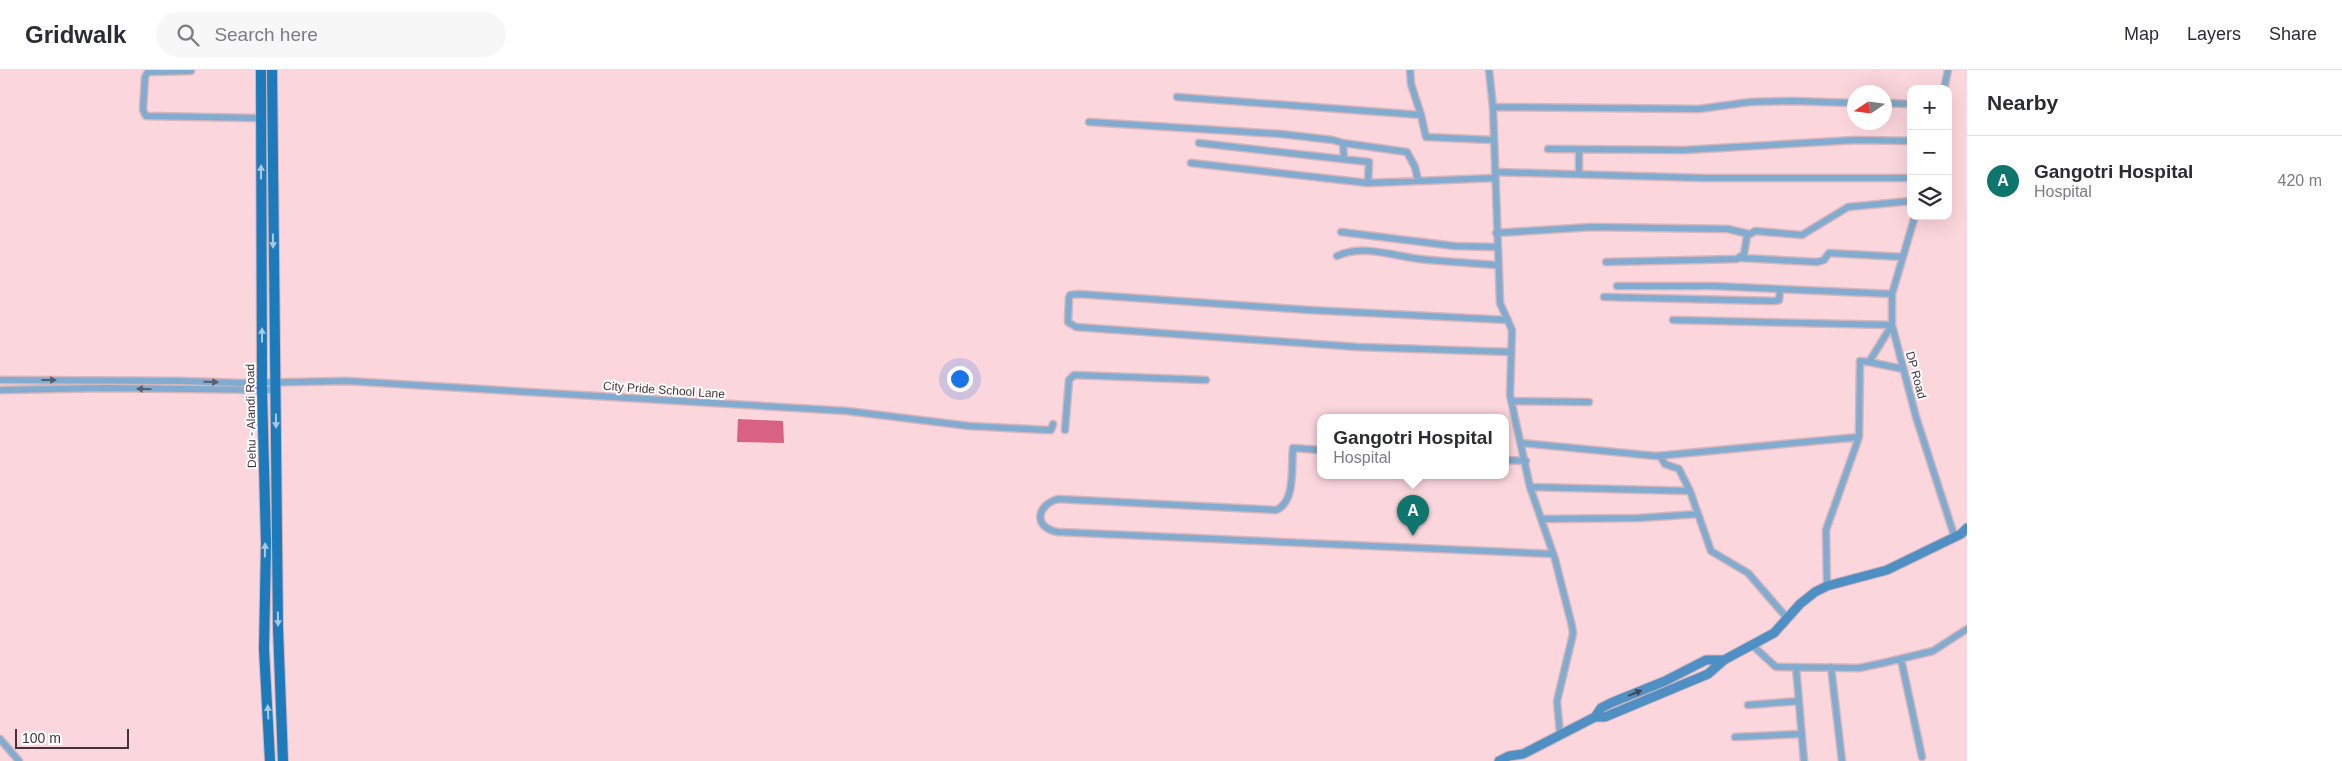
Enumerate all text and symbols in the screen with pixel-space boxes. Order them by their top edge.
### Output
search box [156,12,506,57]
text: Gridwalk [25,21,126,48]
icon: search [174,21,202,49]
text: Search here [214,24,318,45]
text: Map [2124,24,2159,44]
text: Layers [2187,24,2241,44]
text: Share [2269,24,2317,44]
north arrow [1847,85,1892,130]
map controls [1907,85,1952,220]
button: + [1907,85,1952,130]
text: Nearby [1987,91,2058,114]
button: − [1907,130,1952,175]
text: Gangotri Hospital [2034,161,2193,182]
one-way arrow [257,164,265,180]
text: A [1997,172,2009,189]
text: 420 m [2278,172,2322,189]
button: layers [1907,175,1952,220]
text: Hospital [2034,183,2092,200]
one-way arrow [269,233,277,249]
one-way arrow [258,327,266,343]
street label: DP Road [1903,350,1929,400]
street label: Dehu - Alandi Road [243,364,259,468]
your location [947,366,973,392]
one-way arrow [41,376,57,384]
one-way arrow [203,378,219,386]
street label: City Pride School Lane [603,379,726,401]
one-way arrow [136,385,152,393]
one-way arrow [272,413,280,429]
popup [1317,414,1509,479]
text: Gangotri Hospital [1333,427,1493,448]
text: Hospital [1333,449,1391,466]
pin: A [1397,495,1429,536]
one-way arrow [262,542,270,558]
one-way arrow [274,611,282,627]
one-way arrow [1628,688,1642,696]
one-way arrow [263,704,271,720]
scale bar [15,726,129,749]
text: 100 m [22,730,61,746]

